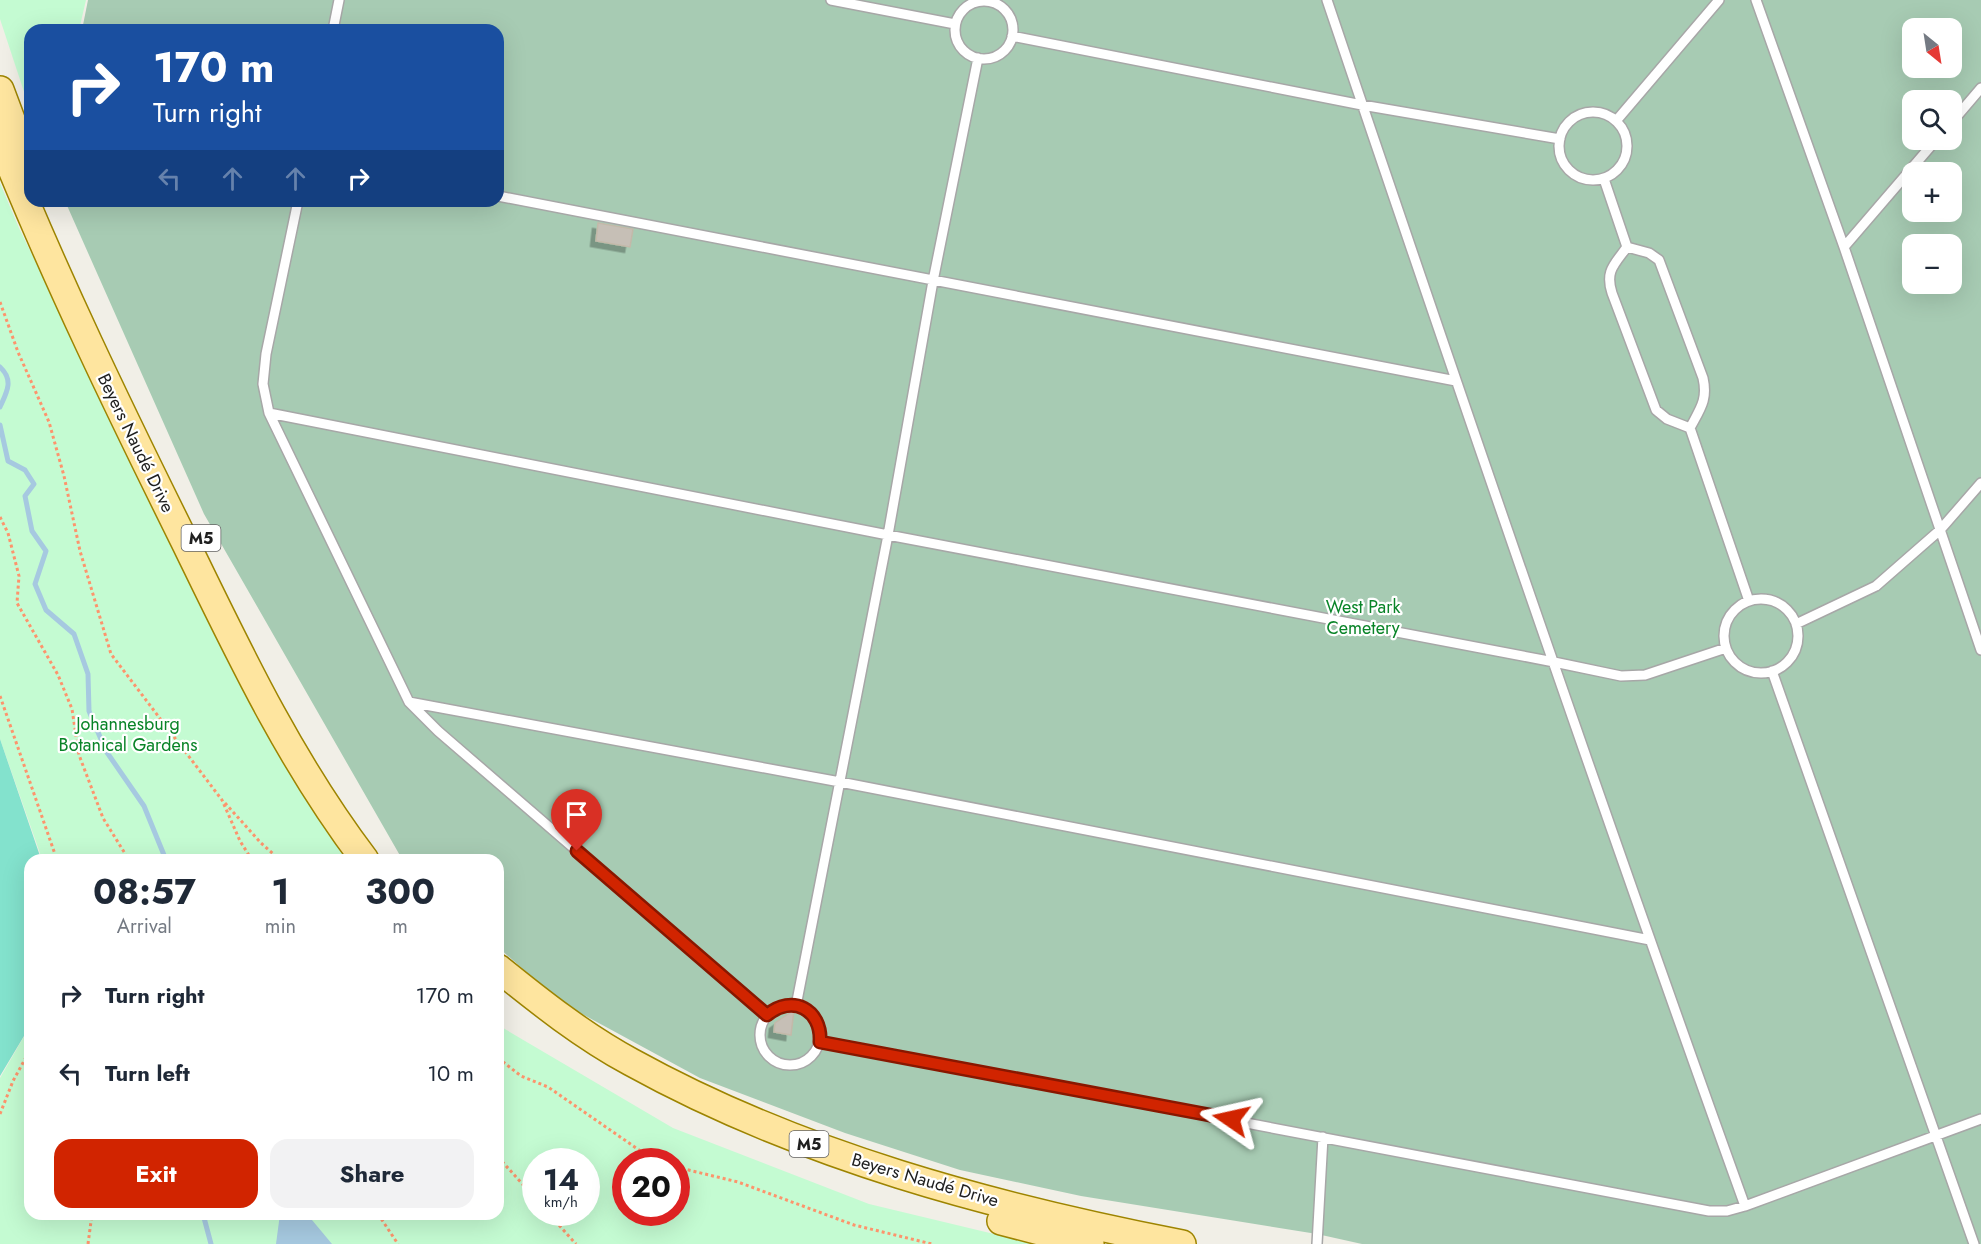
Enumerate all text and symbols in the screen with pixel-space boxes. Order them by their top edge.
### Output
north arrow [1902,18,1962,78]
map controls [1902,18,1962,294]
text: 170 m [153,37,275,98]
icon: right [54,48,132,126]
button: search [1902,90,1962,150]
text: Turn right [153,93,261,132]
icon: left [153,162,186,195]
icon: ahead [216,162,249,195]
icon: ahead [279,162,312,195]
icon: right [342,162,375,195]
button: + [1902,162,1962,222]
button: − [1902,234,1962,294]
street label: Beyers Naudé Drive [91,369,181,517]
road number: M5 [182,525,220,551]
park label: West Park Cemetery [1326,594,1400,641]
park label: Johannesburg Botanical Gardens [59,711,197,758]
pin [551,789,602,851]
icon: arrive [560,798,593,831]
text: 08:57 [93,865,196,917]
text: 1 [271,865,290,917]
text: 300 [365,865,435,917]
text: Arrival [117,912,172,941]
text: min [265,912,296,941]
text: m [392,912,408,941]
icon: right [54,979,87,1012]
text: Turn right [105,979,205,1011]
text: 170 m [416,979,474,1011]
icon: left [54,1057,87,1090]
text: Turn left [105,1057,190,1089]
text: 10 m [427,1057,474,1089]
position arrow [1199,1087,1263,1151]
road number: M5 [790,1131,828,1157]
button: Exit [54,1139,258,1208]
button: Share [270,1139,474,1208]
street label: Beyers Naudé Drive [848,1147,1002,1213]
speed limit sign: 20 [612,1148,690,1226]
text: 14 [543,1158,579,1201]
text: km/h [544,1191,578,1213]

